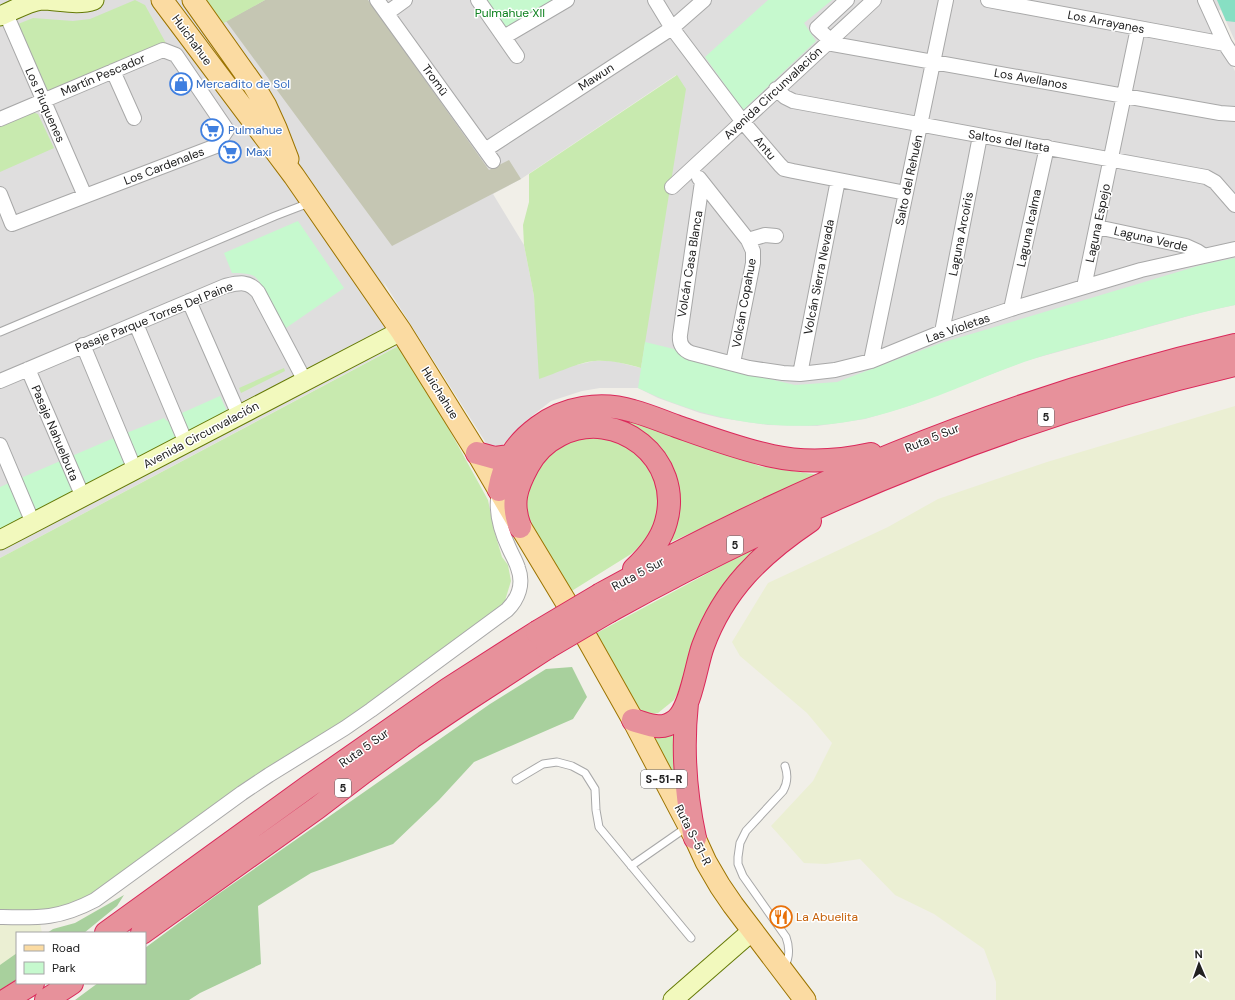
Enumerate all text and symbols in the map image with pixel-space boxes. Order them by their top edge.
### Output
park label: Pulmahue XII [475,5,545,21]
street label: Los Arrayanes [1066,7,1146,37]
street label: Huichahue [168,12,216,69]
street label: Avenida Circunvalación [720,43,826,143]
street label: Martín Pescador [58,50,148,100]
street label: Mawun [575,59,617,94]
street label: Tromü [418,61,452,99]
street label: Los Piuquenes [21,65,69,145]
street label: Los Avellanos [993,65,1069,93]
shop icon: Mercadito de Sol [168,71,194,97]
place label: Mercadito de Sol [196,76,290,92]
supermarket icon: Pulmahue [199,117,225,143]
place label: Pulmahue [228,122,283,138]
street label: Saltos del Itata [967,126,1051,156]
street label: Antu [750,133,780,163]
street label: Salto del Rehuén [892,133,926,227]
supermarket icon: Maxi [217,139,243,165]
street label: Los Cardenales [121,143,207,189]
place label: Maxi [246,144,272,160]
street label: Laguna Espejo [1082,182,1114,264]
street label: Laguna Icalma [1013,188,1045,268]
street label: Laguna Arcoíris [945,191,977,277]
street label: Volcán Casa Blanca [674,209,706,319]
street label: Volcán Sierra Nevada [800,218,838,336]
street label: Laguna Verde [1112,223,1190,255]
street label: Volcán Copahue [728,257,760,349]
street label: Pasaje Parque Torres Del Paine [73,278,235,356]
street label: Las Violetas [924,310,992,346]
street label: Huichahue [418,364,462,422]
street label: Pasaje Nahuelbuta [28,383,82,483]
street label: Avenida Circunvalación [140,398,262,472]
road number: 5 [1038,408,1054,426]
street label: Ruta 5 Sur [902,420,962,456]
road number: 5 [727,536,743,554]
street label: Ruta 5 Sur [609,553,668,594]
street label: Ruta 5 Sur [336,725,392,771]
road number: S-51-R [641,770,687,788]
road number: 5 [335,779,351,797]
street label: Ruta S-51-R [671,802,715,868]
restaurant icon: La Abuelita [768,904,794,930]
place label: La Abuelita [796,909,858,925]
legend [16,932,146,984]
text: Road [52,940,80,956]
north arrow [1179,944,1219,984]
text: N [1194,947,1203,961]
text: Park [52,960,76,976]

